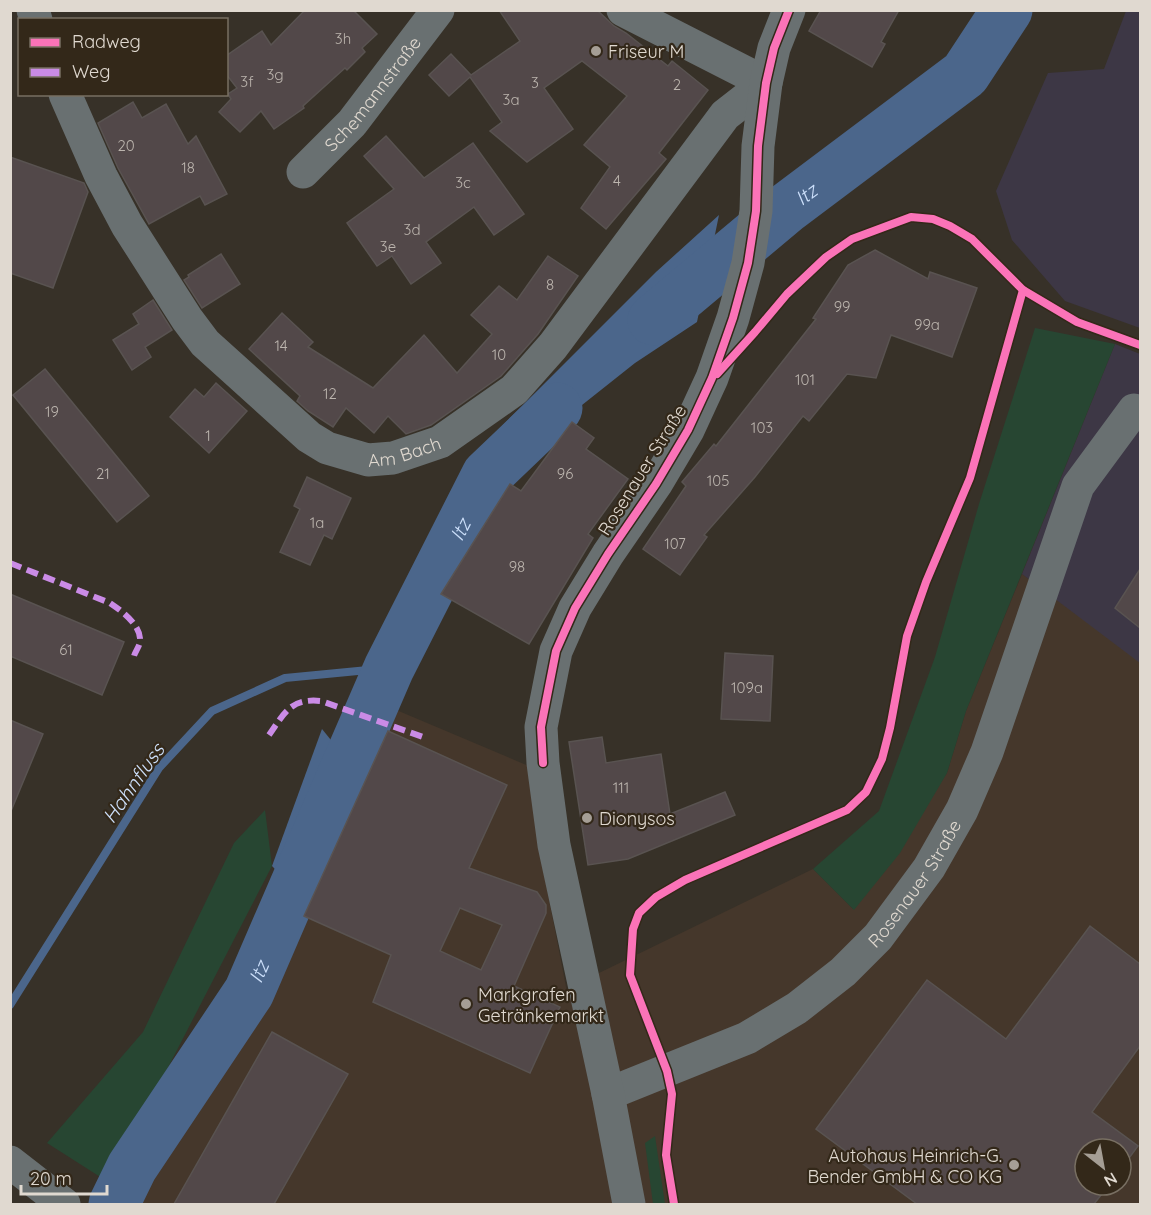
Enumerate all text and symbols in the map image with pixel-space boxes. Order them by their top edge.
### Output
legend [18,18,228,96]
house number: 3h [335,29,351,48]
text: Radweg [72,30,141,53]
street label: Schemannstraße [319,31,426,156]
place label: Friseur M [608,40,684,63]
marker: Friseur M [589,44,603,58]
text: Weg [72,60,110,83]
house number: 3g [266,65,284,84]
house number: 3f [240,72,254,91]
house number: 3 [531,73,539,92]
house number: 2 [673,75,681,94]
house number: 3a [503,90,519,109]
house number: 20 [117,136,135,155]
house number: 18 [181,158,195,177]
house number: 4 [613,171,621,190]
house number: 3c [455,173,471,192]
water label: Itz [789,176,824,210]
house number: 3d [404,220,420,239]
house number: 3e [380,237,396,256]
house number: 8 [546,275,554,294]
house number: 99 [834,297,850,316]
house number: 99a [914,315,940,334]
house number: 14 [274,336,288,355]
house number: 10 [492,345,506,364]
house number: 101 [795,370,815,389]
house number: 12 [323,384,337,403]
street label: Rosenauer Straße [593,400,691,540]
house number: 19 [45,402,59,421]
house number: 103 [751,418,773,437]
house number: 1 [205,426,211,445]
street label: Am Bach [367,431,444,471]
house number: 21 [96,464,110,483]
house number: 96 [557,464,573,483]
house number: 105 [707,471,729,490]
water label: Itz [443,512,476,545]
house number: 1a [310,513,324,532]
house number: 107 [664,534,686,553]
house number: 98 [509,557,525,576]
house number: 61 [59,640,73,659]
house number: 109a [731,678,763,697]
water label: Hahnfluss [97,737,170,828]
house number: 111 [613,778,629,797]
place label: Dionysos [599,807,675,830]
marker: Dionysos [580,811,594,825]
street label: Rosenauer Straße [863,815,966,952]
water label: Itz [242,955,275,986]
place label: Markgrafen Getränkemarkt [478,983,604,1027]
marker: Markgrafen Getränkemarkt [459,997,473,1011]
north arrow [1073,1137,1133,1197]
place label: Autohaus Heinrich-G. Bender GmbH & CO KG [807,1144,1002,1188]
scale bar [21,1158,106,1196]
marker: Autohaus Heinrich-G. Bender GmbH & CO KG [1007,1158,1021,1172]
text: 20 m [30,1167,72,1190]
text: N [1101,1168,1121,1191]

